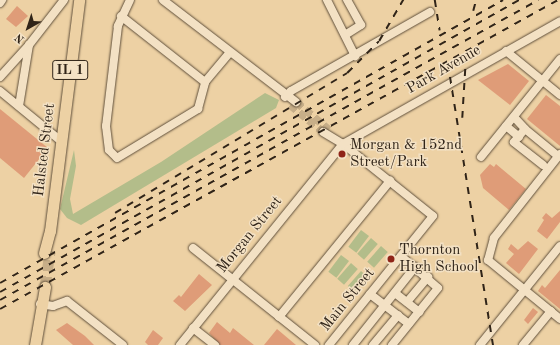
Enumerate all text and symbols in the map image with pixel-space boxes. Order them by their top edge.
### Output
north arrow [8,8,48,48]
text: N [13,31,27,45]
street label: Park Avenue [404,42,484,98]
road number: IL 1 [52,58,88,82]
street label: Halsted Street [30,102,60,198]
place label: Morgan & 152nd Street/Park [350,136,462,171]
marker: Morgan & 152nd Street/Park [337,149,347,159]
street label: Morgan Street [214,193,286,277]
place label: Thornton High School [399,241,478,276]
marker: Thornton High School [386,254,396,264]
street label: Main Street [317,265,379,335]

